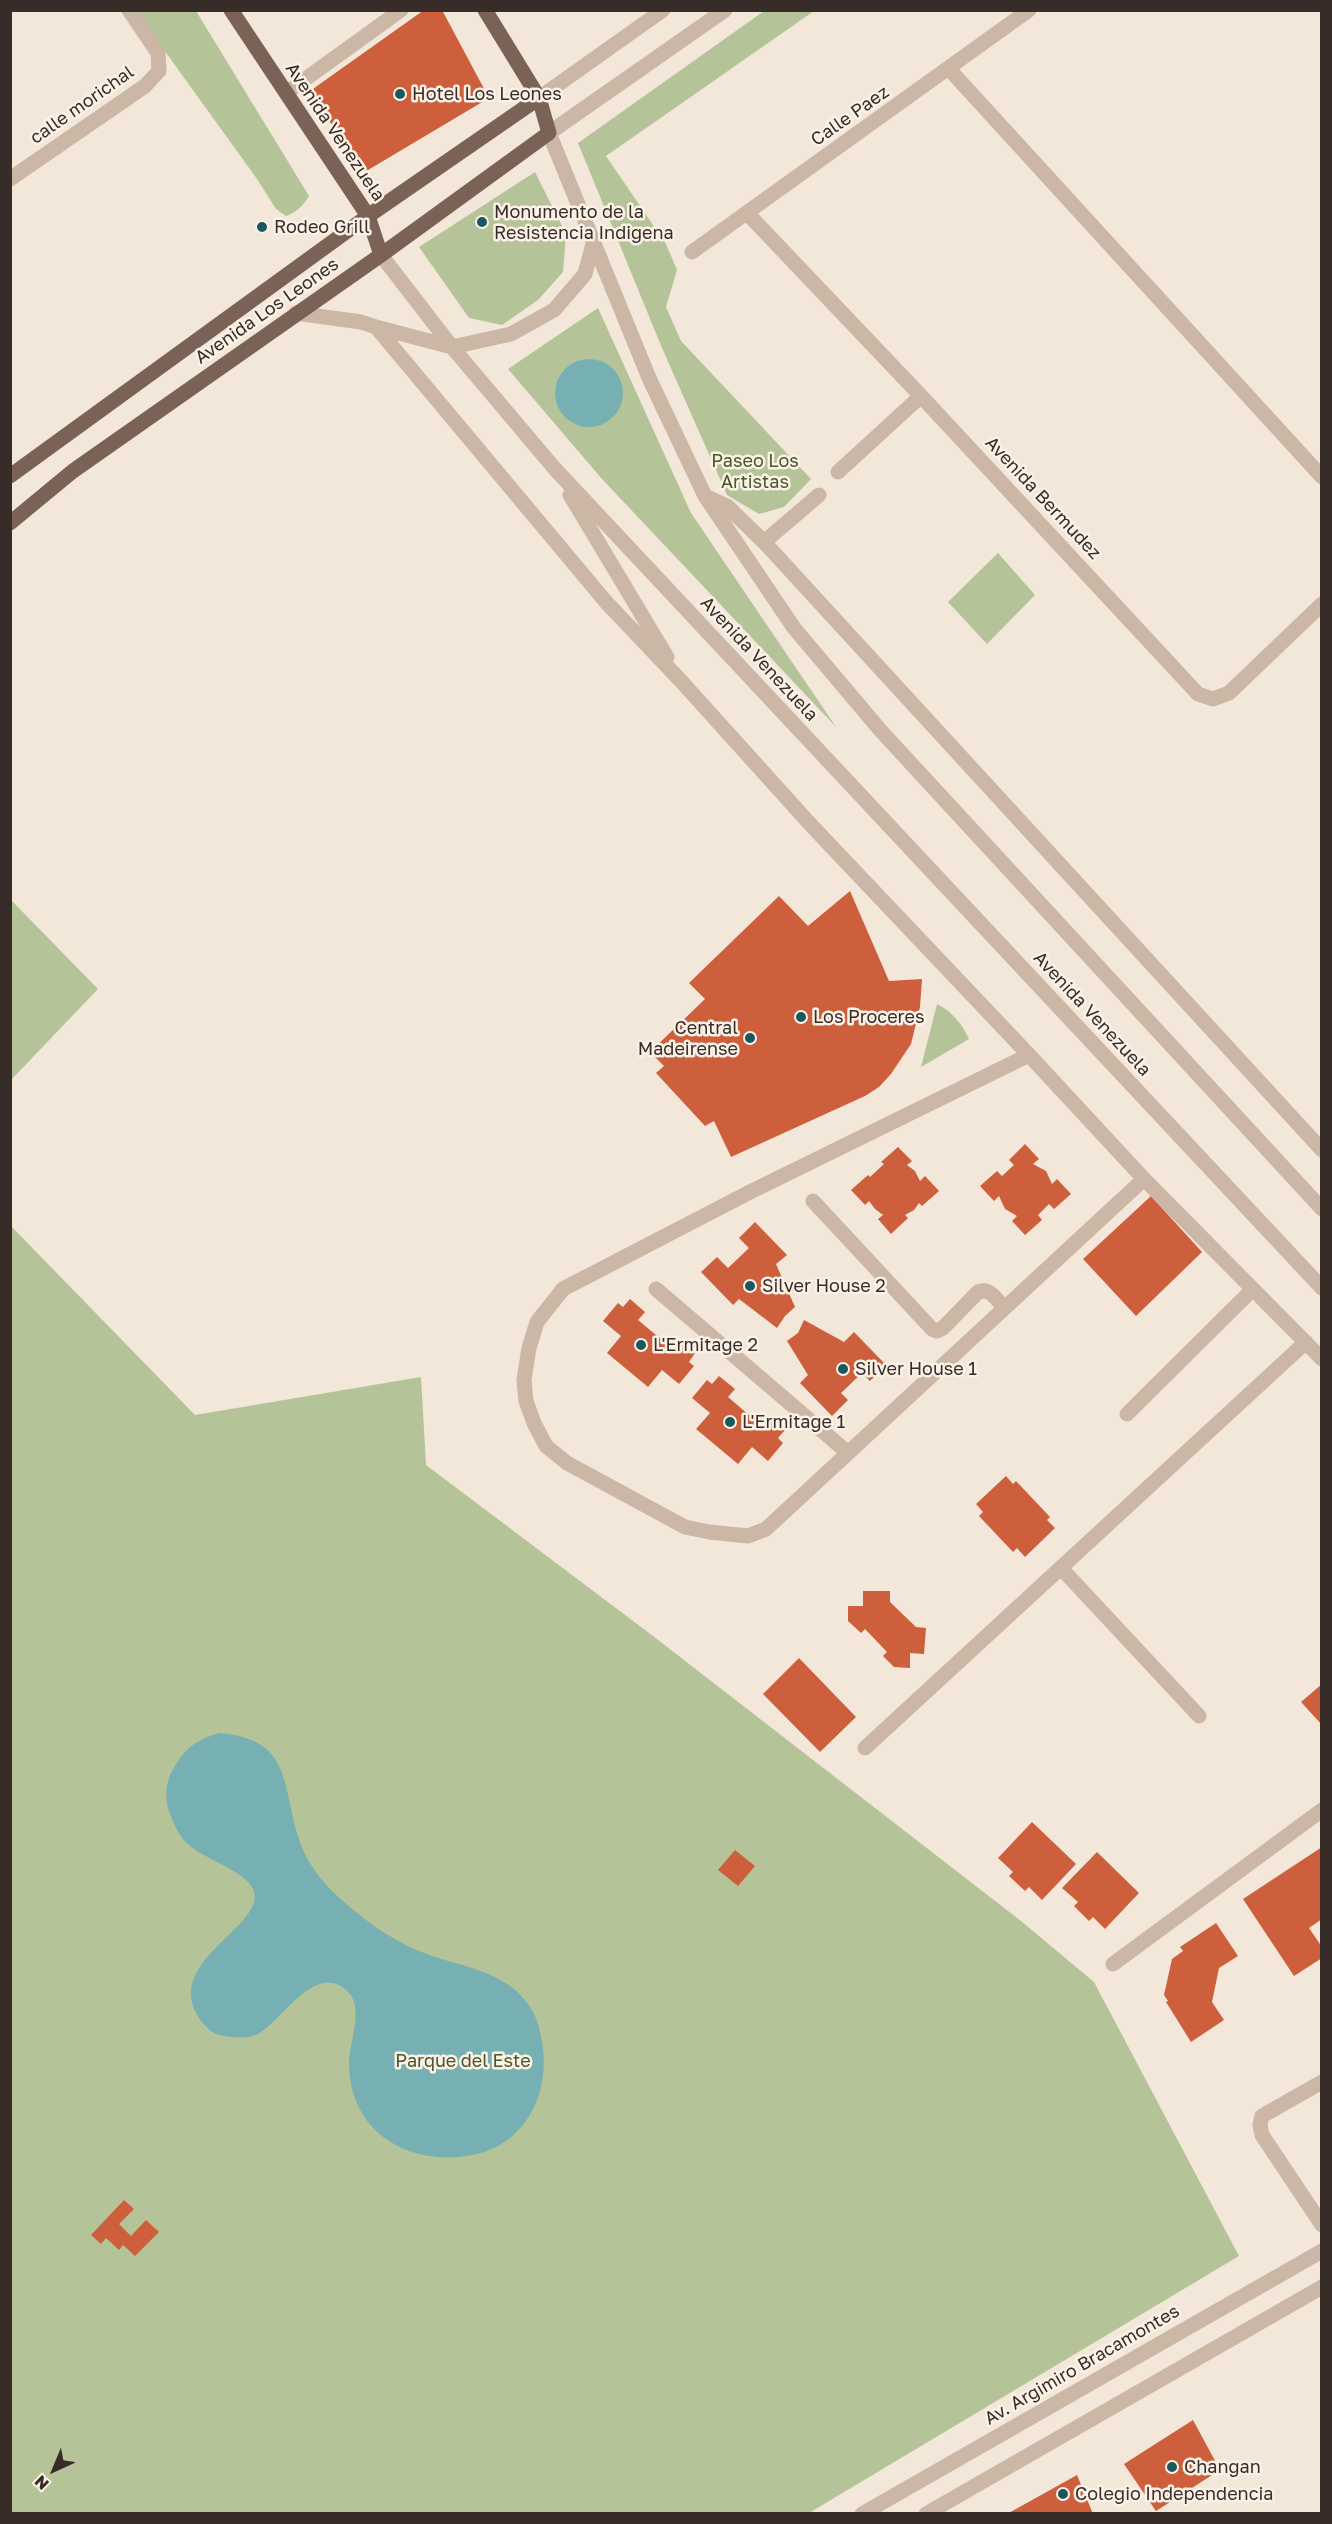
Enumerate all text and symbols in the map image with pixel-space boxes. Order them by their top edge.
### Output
street label: Avenida Venezuela [281,59,389,205]
street label: calle morichal [26,61,138,149]
street label: Calle Paez [807,81,893,151]
place label: Hotel Los Leones [412,83,562,105]
marker: Hotel Los Leones [393,87,407,101]
place label: Monumento de la Resistencia Indigena [494,201,674,244]
marker: Monumento de la Resistencia Indigena [475,215,489,229]
place label: Rodeo Grill [274,216,370,238]
marker: Rodeo Grill [255,220,269,234]
street label: Avenida Los Leones [191,253,343,369]
street label: Avenida Bermudez [981,432,1105,564]
park label: Paseo Los Artistas [711,450,799,492]
street label: Avenida Venezuela [696,592,822,726]
street label: Avenida Venezuela [1029,947,1155,1081]
place label: Los Proceres [813,1006,924,1028]
marker: Los Proceres [794,1010,808,1024]
place label: Central Madeirense [638,1017,738,1060]
marker: Central Madeirense [743,1031,757,1045]
place label: Silver House 2 [762,1275,886,1297]
marker: Silver House 2 [743,1279,757,1293]
place label: L'Ermitage 2 [653,1334,758,1356]
marker: L'Ermitage 2 [634,1338,648,1352]
place label: Silver House 1 [855,1358,977,1380]
marker: Silver House 1 [836,1362,850,1376]
place label: L'Ermitage 1 [742,1411,845,1433]
marker: L'Ermitage 1 [723,1415,737,1429]
park label: Parque del Este [395,2050,531,2072]
street label: Av. Argimiro Bracamontes [981,2300,1183,2430]
north arrow [24,2440,84,2500]
place label: Changan [1184,2456,1261,2478]
marker: Changan [1165,2460,1179,2474]
text: N [30,2472,53,2494]
place label: Colegio Independencia [1075,2483,1273,2505]
marker: Colegio Independencia [1056,2487,1070,2501]

